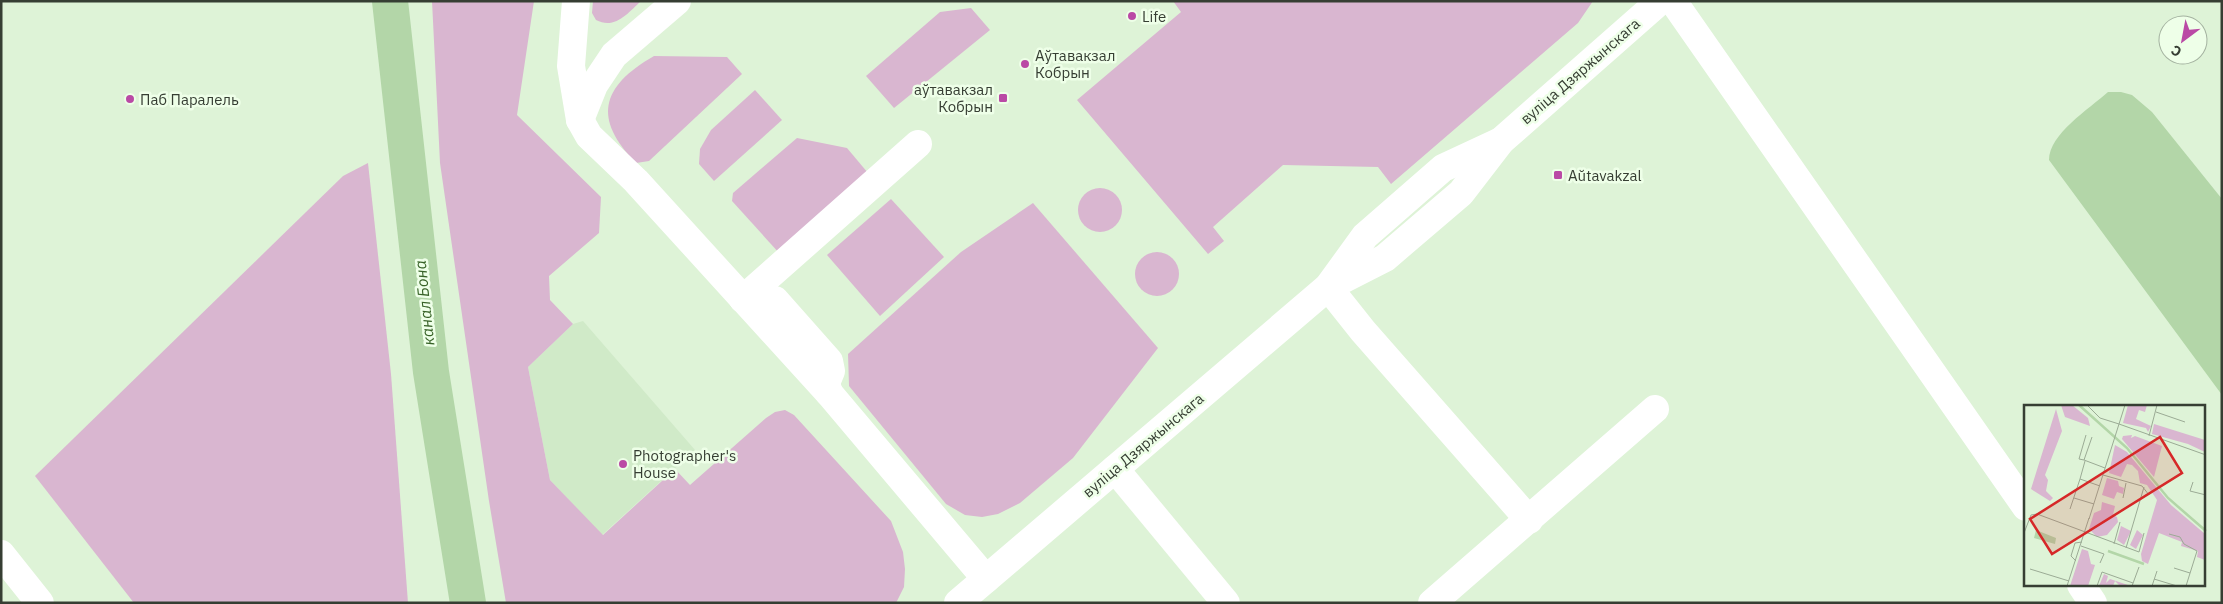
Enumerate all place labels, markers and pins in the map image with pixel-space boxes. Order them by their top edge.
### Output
place label: Life [1142,7,1166,26]
marker: Life [1126,10,1138,22]
place label: Аўтавакзал Кобрын [1035,46,1115,82]
marker: Аўтавакзал Кобрын [1019,58,1031,70]
place label: аўтавакзал Кобрын [914,80,993,116]
place label: Паб Паралель [140,90,239,109]
marker: аўтавакзал Кобрын [997,92,1009,104]
marker: Паб Паралель [124,93,136,105]
place label: Aŭtavakzal [1568,166,1642,185]
marker: Aŭtavakzal [1552,169,1564,181]
place label: Photographer's House [633,446,736,482]
marker: Photographer's House [617,458,629,470]

